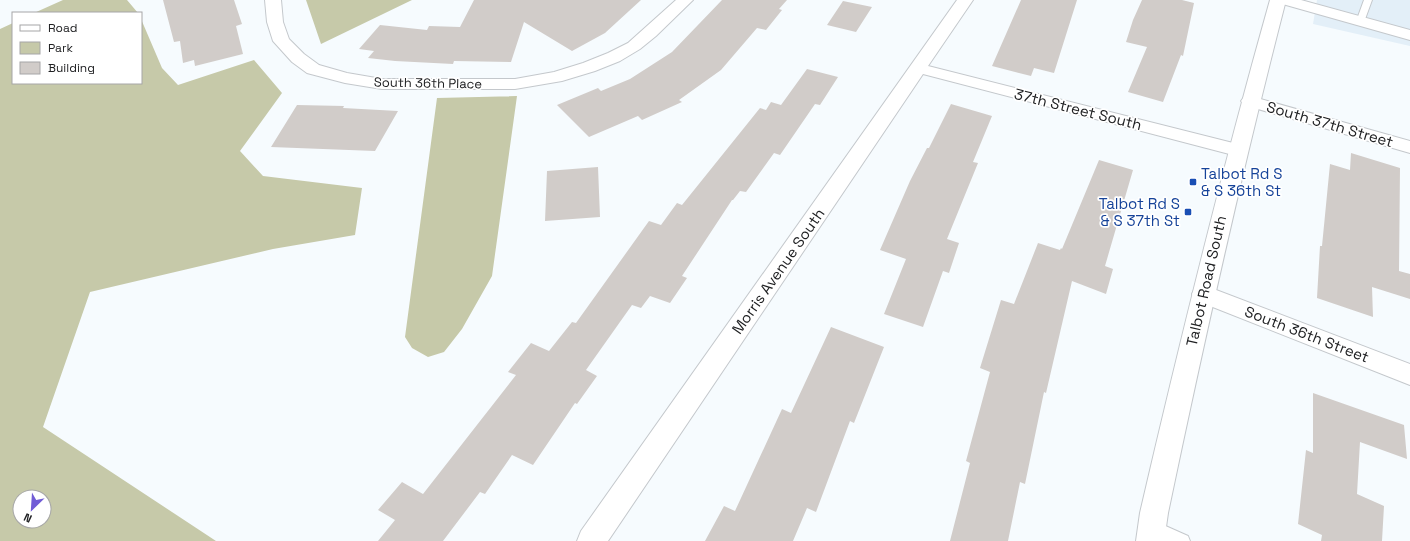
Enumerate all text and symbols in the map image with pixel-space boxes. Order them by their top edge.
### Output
legend [12,12,142,84]
text: Road [48,20,77,36]
text: Park [48,40,73,56]
text: Building [48,60,95,76]
street label: South 36th Place [374,74,482,92]
street label: 37th Street South [1012,84,1144,134]
street label: South 37th Street [1264,97,1396,151]
place label: Talbot Rd S & S 36th St [1201,164,1282,200]
marker: Talbot Rd S & S 36th St [1188,177,1198,187]
place label: Talbot Rd S & S 37th St [1099,194,1180,230]
street label: Morris Avenue South [727,204,829,338]
marker: Talbot Rd S & S 37th St [1183,207,1193,217]
street label: Talbot Road South [1182,214,1230,348]
street label: South 36th Street [1242,302,1372,366]
north arrow [12,489,52,529]
text: N [21,510,34,526]

